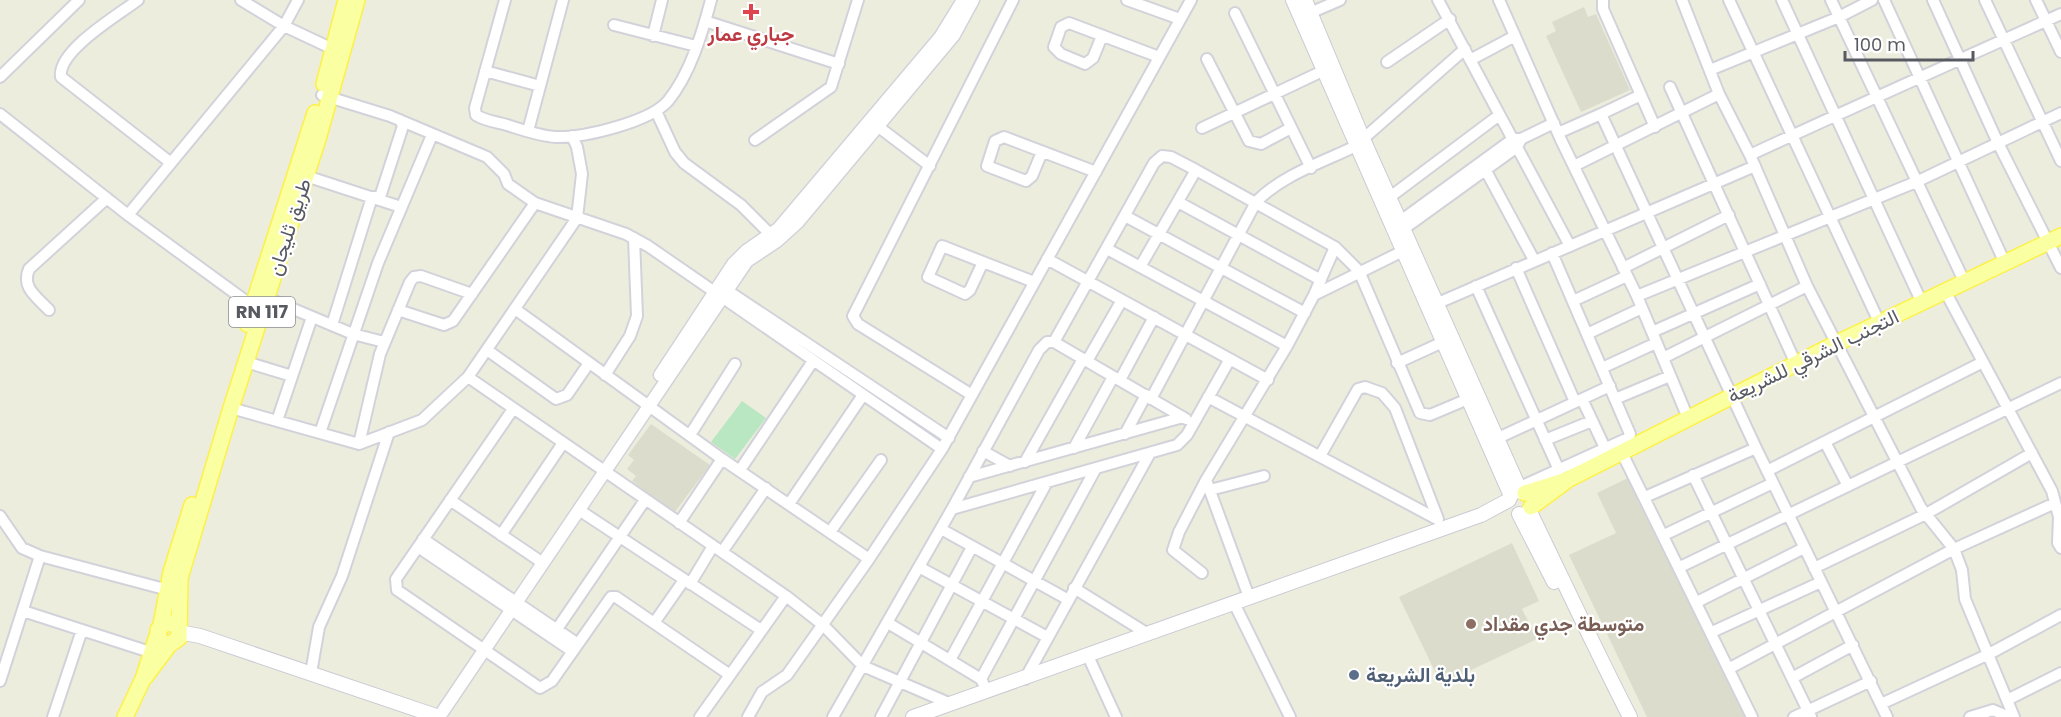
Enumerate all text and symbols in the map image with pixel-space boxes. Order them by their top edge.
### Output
marker: جباري عمار [744,5,758,19]
place label: جباري عمار [707,20,794,51]
scale bar [1845,24,1972,62]
text: 100 m [1854,32,1906,57]
street label: طريق ثليجان [260,175,318,279]
road number: RN 117 [229,297,295,327]
street label: التجنب الشرقي للشريعة [1722,302,1905,412]
place label: متوسطة جدي مقداد [1483,610,1644,641]
marker: متوسطة جدي مقداد [1464,617,1478,631]
place label: بلدية الشريعة [1366,661,1475,689]
marker: بلدية الشريعة [1347,668,1361,682]

